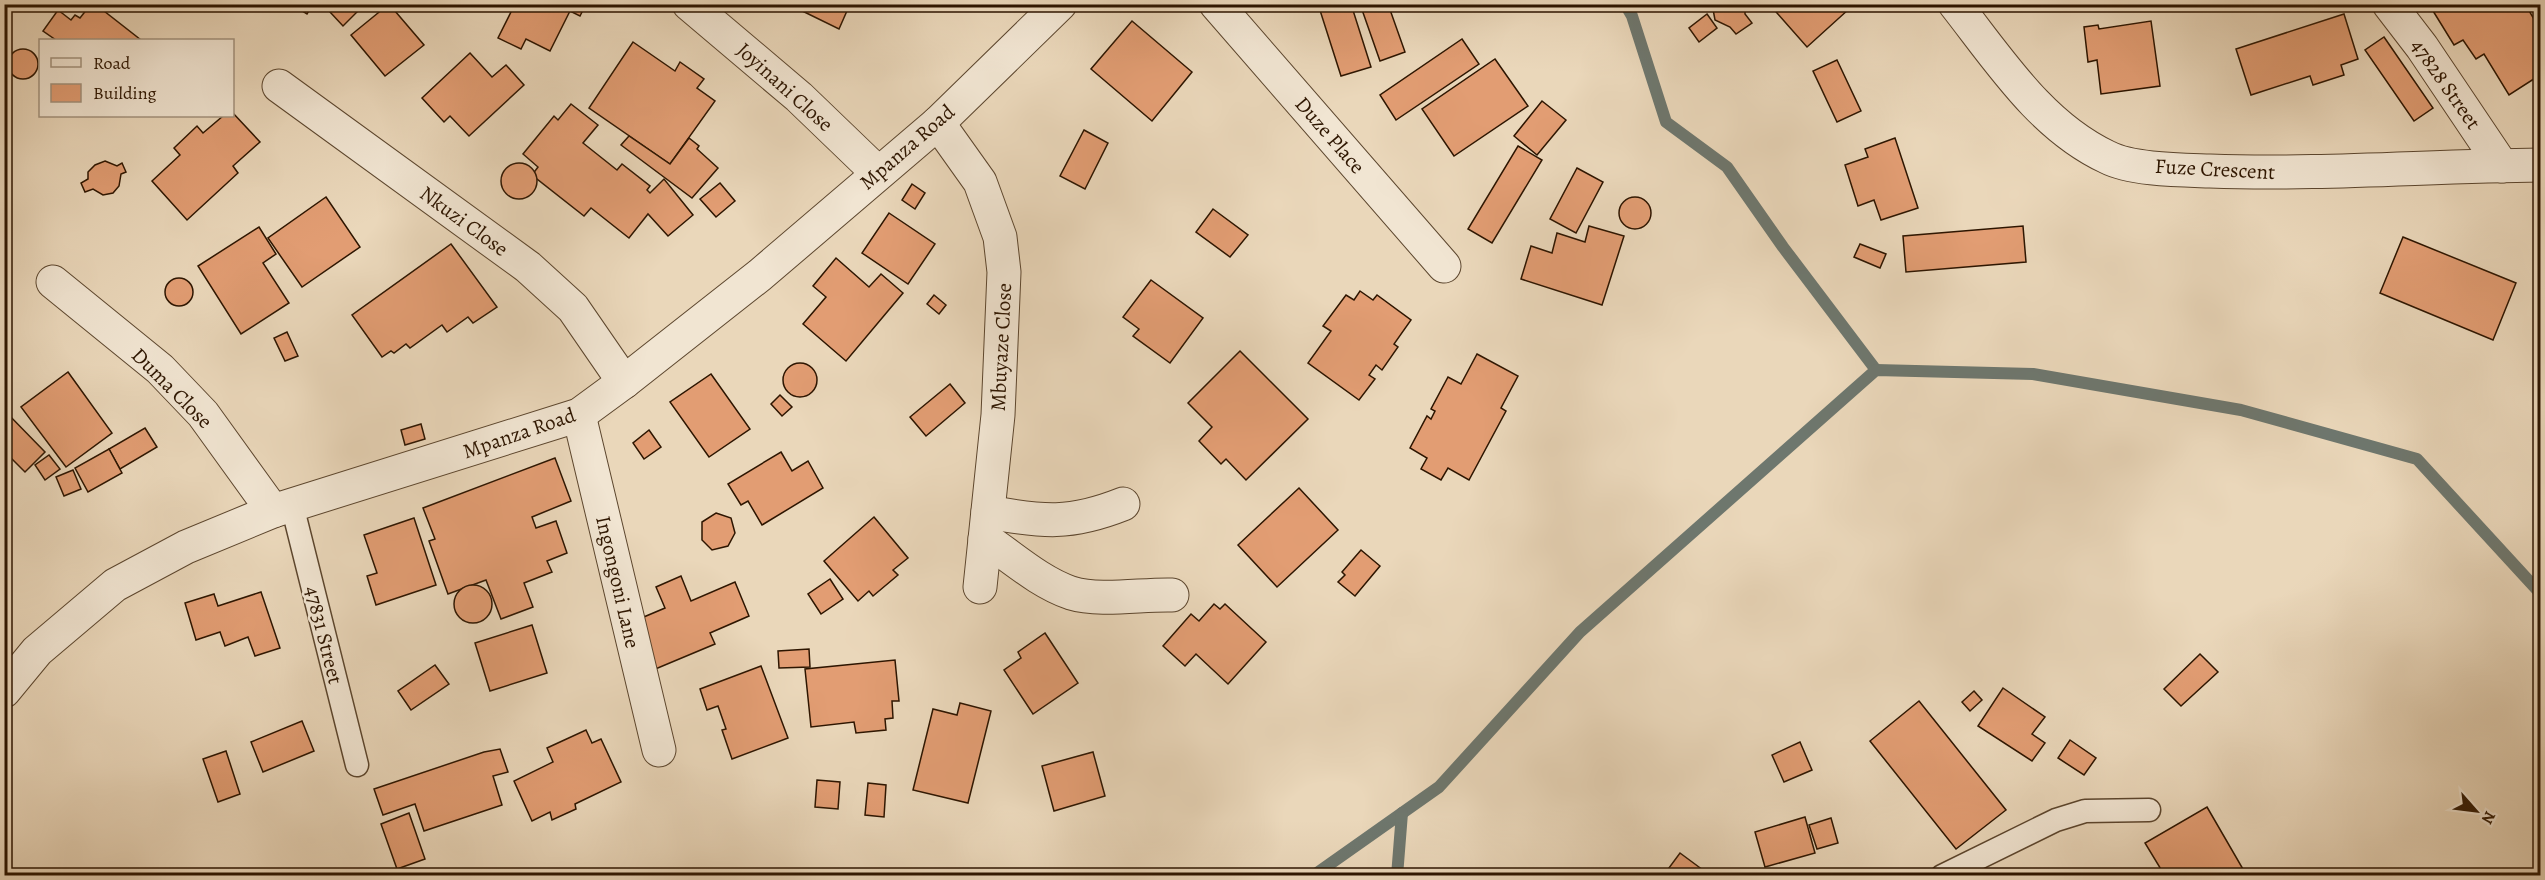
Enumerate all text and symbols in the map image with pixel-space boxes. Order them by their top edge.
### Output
street label: 47828 Street [2405,33,2487,135]
street label: Joyinani Close [731,36,839,138]
legend [39,39,234,117]
text: Road [93,51,131,75]
text: Building [93,81,157,105]
street label: Duze Place [1289,90,1371,180]
street label: Mpanza Road [853,97,961,196]
street label: Fuze Crescent [2154,152,2276,186]
street label: Nkuzi Close [414,179,514,263]
street label: Mbuyaze Close [984,282,1018,412]
street label: Duma Close [125,341,219,435]
street label: Mpanza Road [459,400,580,465]
street label: Ingongoni Lane [589,513,647,651]
street label: 47831 Street [298,583,350,687]
north arrow [2446,781,2506,841]
text: N [2476,807,2501,828]

